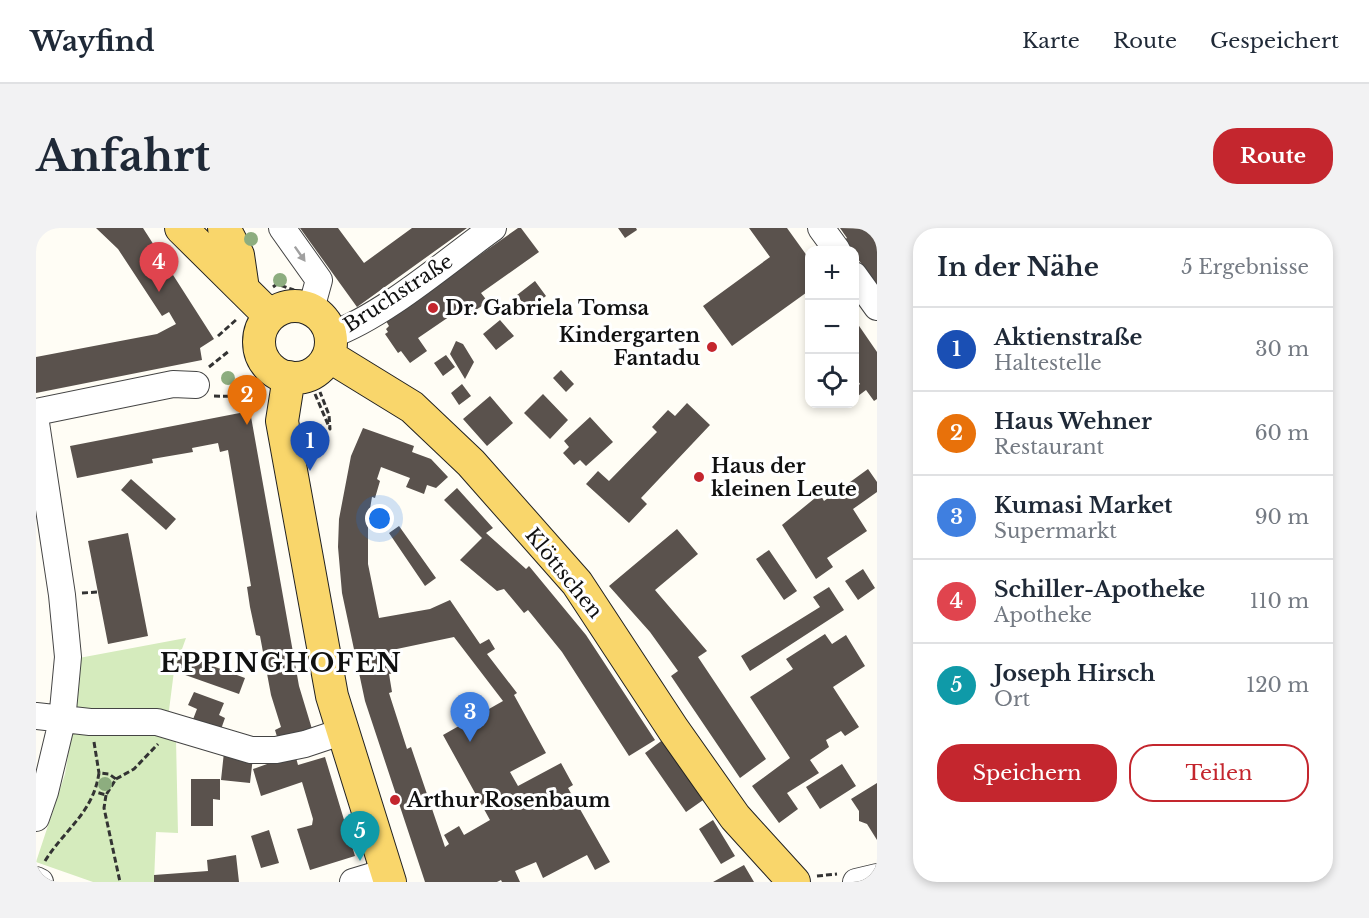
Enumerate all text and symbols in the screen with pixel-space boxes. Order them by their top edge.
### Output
text: Wayfind [30,24,155,59]
text: Karte [1022,28,1080,54]
text: Route [1113,28,1177,54]
text: Gespeichert [1210,28,1339,54]
button: Route [1213,128,1333,184]
text: Anfahrt [36,130,210,182]
pin: 4 [140,242,178,292]
one-way arrow [294,246,306,262]
map controls [805,246,859,408]
button: + [805,246,859,300]
street label: Bruchstraße [339,249,457,337]
text: In der Nähe [937,251,1099,283]
text: 5 Ergebnisse [1181,255,1309,279]
place label: Dr. Gabriela Tomsa [445,296,650,320]
button: − [805,300,859,354]
marker: Dr. Gabriela Tomsa [426,301,440,315]
place label: Kindergarten Fantadu [559,323,700,370]
text: Aktienstraße [994,324,1142,351]
text: 1 [952,337,961,361]
text: 30 m [1255,337,1309,361]
marker: Kindergarten Fantadu [705,340,719,354]
text: Haltestelle [994,351,1102,375]
button: locate [805,354,859,408]
pin: 2 [228,376,266,425]
text: Haus Wehner [994,408,1152,435]
text: 2 [950,421,963,445]
text: 60 m [1255,421,1309,445]
pin: 1 [290,422,330,471]
text: Restaurant [994,435,1104,459]
place label: Haus der kleinen Leute [711,454,857,501]
marker: Haus der kleinen Leute [692,470,706,484]
text: Kumasi Market [994,492,1173,519]
your location [365,504,394,533]
text: 3 [950,505,963,529]
text: 90 m [1255,505,1309,529]
text: Supermarkt [994,519,1117,543]
street label: Klöttschen [520,523,608,623]
text: Schiller-Apotheke [994,576,1205,603]
text: 4 [950,589,963,613]
text: 110 m [1250,589,1309,613]
text: Apotheke [994,603,1092,627]
district label: EPPINGHOFEN [160,647,402,679]
text: Joseph Hirsch [994,660,1155,687]
text: 5 [951,673,962,697]
text: 120 m [1246,673,1309,697]
text: Ort [994,687,1030,711]
pin: 3 [450,692,490,742]
button: Speichern [937,744,1117,802]
button: Teilen [1129,744,1309,802]
place label: Arthur Rosenbaum [406,788,610,812]
marker: Arthur Rosenbaum [388,793,402,807]
pin: 5 [340,812,380,861]

